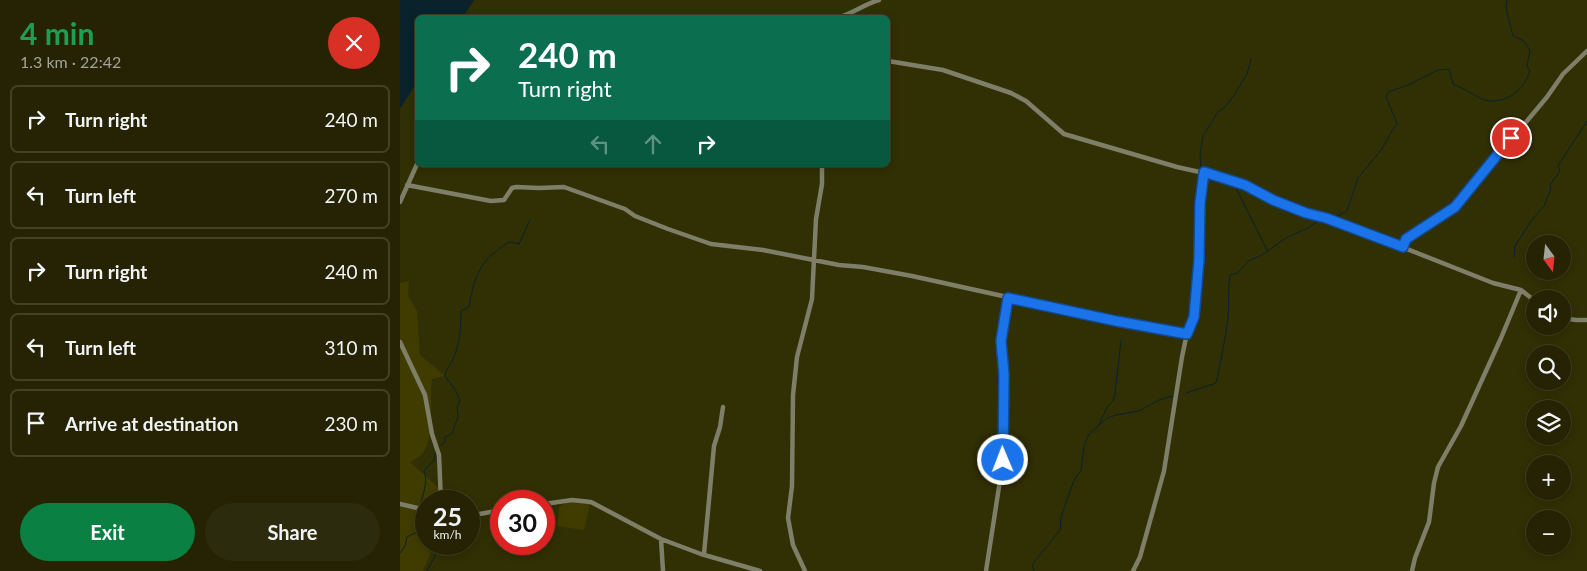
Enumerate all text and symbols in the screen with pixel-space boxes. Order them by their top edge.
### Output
text: 4 min [20,15,94,51]
button: close [328,17,380,69]
text: 240 m [518,33,617,75]
icon: right [435,35,500,100]
text: 1.3 km · 22:42 [20,52,121,71]
text: Turn right [518,75,612,102]
icon: right [22,105,50,133]
text: Turn right [65,108,147,131]
text: 240 m [324,108,378,131]
pin [1490,117,1532,159]
icon: arrive [1497,124,1525,152]
icon: left [586,130,614,158]
icon: ahead [639,130,667,158]
icon: right [692,130,720,158]
icon: left [22,181,50,209]
text: Turn left [65,184,136,207]
text: 270 m [324,184,378,207]
north arrow [1526,235,1571,280]
map controls [1526,235,1571,555]
icon: right [22,257,50,285]
text: Turn right [65,260,147,283]
text: 240 m [324,260,378,283]
button: sound [1526,290,1571,335]
icon: left [22,333,50,361]
text: Turn left [65,336,136,359]
text: 310 m [324,336,378,359]
button: search [1526,345,1571,390]
button: layers [1526,400,1571,445]
icon: arrive [22,409,50,437]
text: Arrive at destination [65,412,238,435]
text: 230 m [324,412,378,435]
position arrow [976,433,1028,485]
button: + [1526,455,1571,500]
speed limit sign: 30 [490,490,555,555]
text: 25 [433,501,462,531]
button: Exit [20,503,195,561]
button: Share [205,503,380,561]
button: − [1526,510,1571,555]
text: km/h [433,527,462,542]

